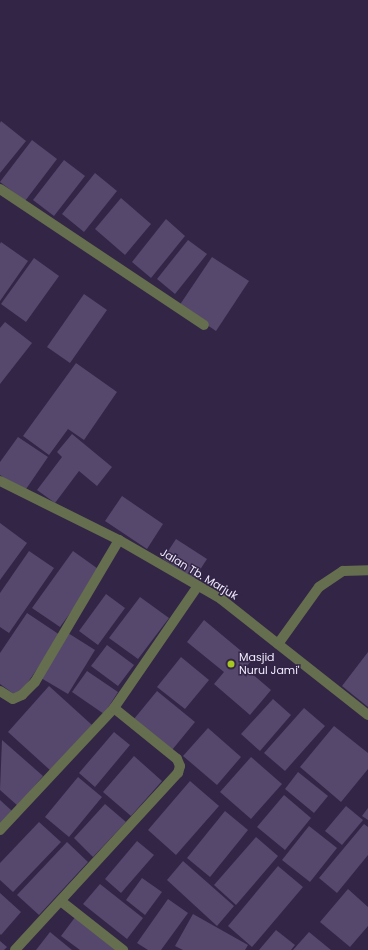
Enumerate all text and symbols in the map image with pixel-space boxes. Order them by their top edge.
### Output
street label: Jalan Tb. Marjuk [158,546,240,602]
place label: Masjid Nurul Jami' [239,651,300,677]
marker: Masjid Nurul Jami' [226,659,236,669]

